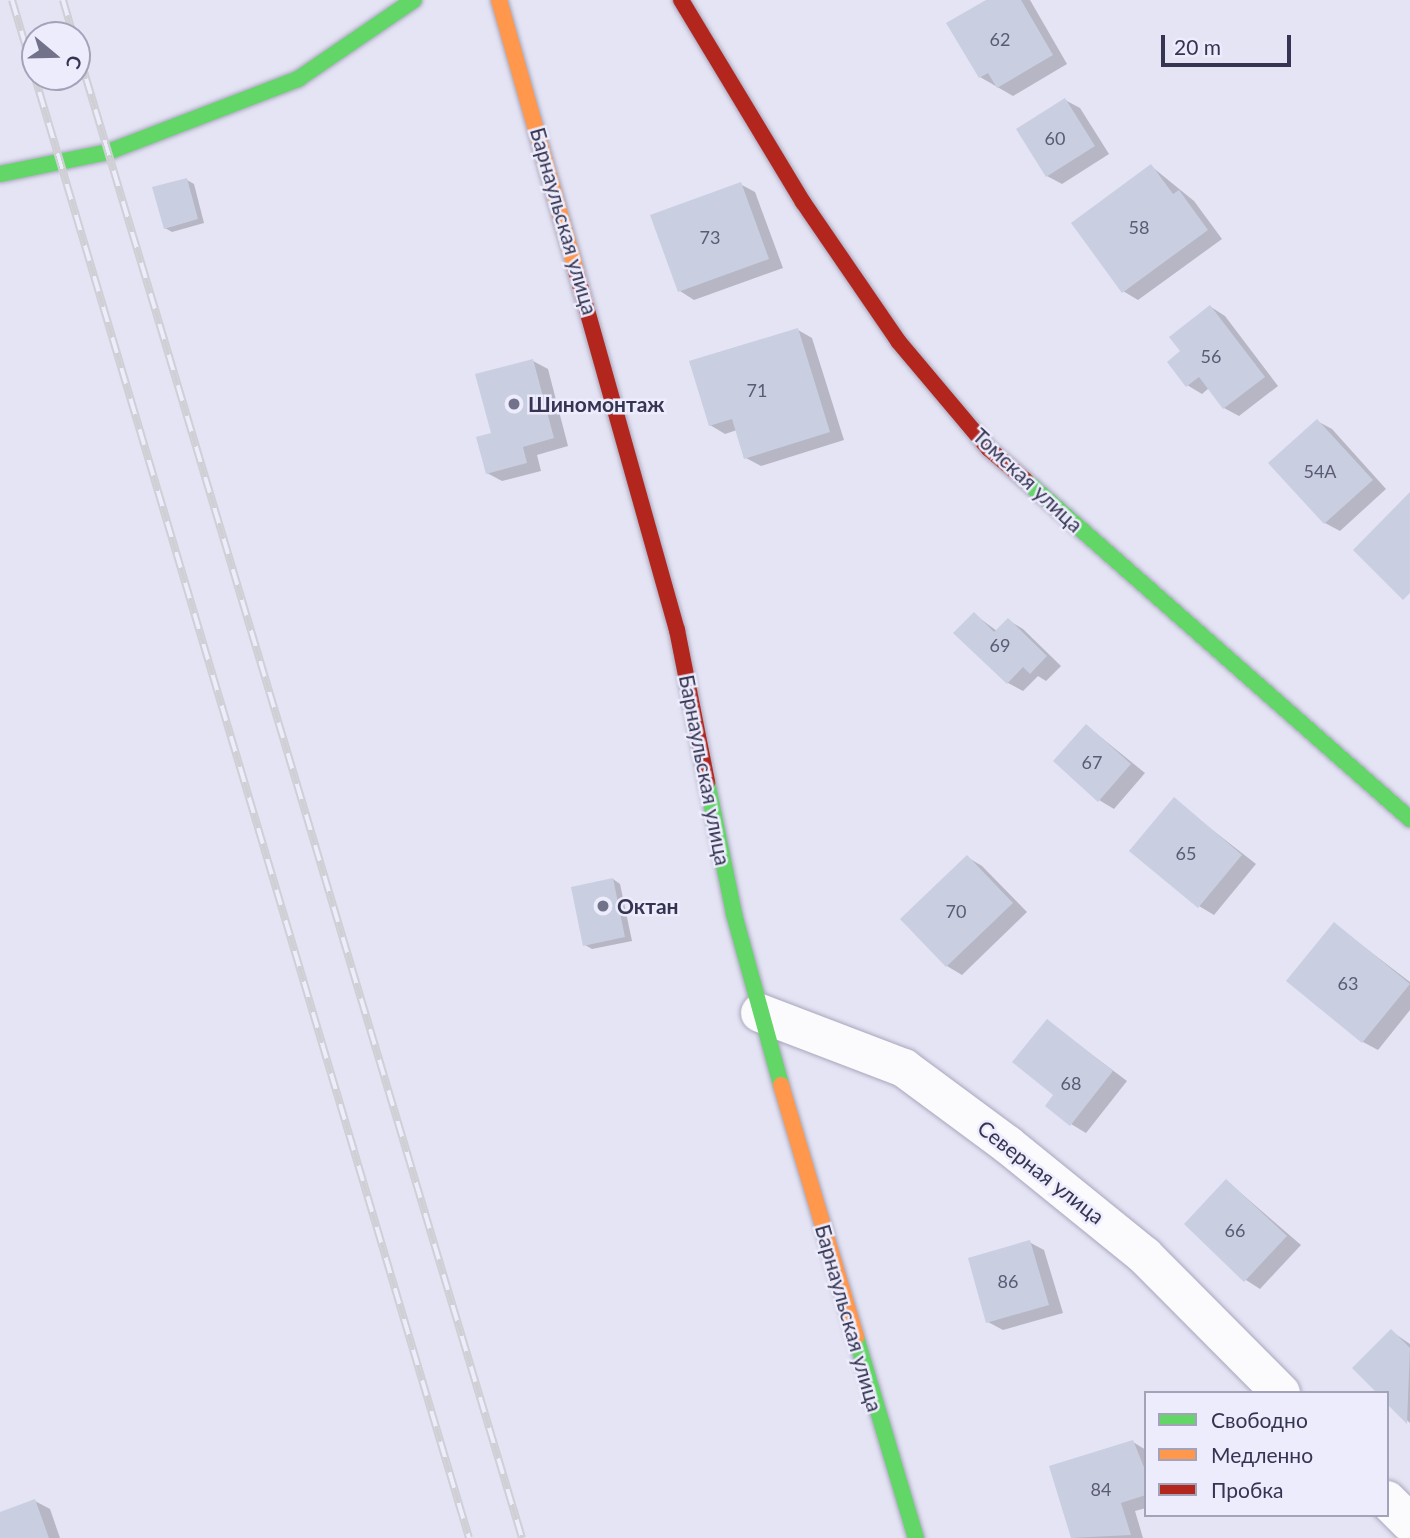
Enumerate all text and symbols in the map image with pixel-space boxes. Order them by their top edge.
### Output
north arrow [21,21,91,91]
scale bar [1165,21,1294,65]
house number: 62 [990,28,1010,50]
text: 20 m [1174,34,1221,59]
text: С [62,53,87,72]
street label: Барнаульская улица [525,124,603,318]
house number: 60 [1045,127,1065,149]
house number: 58 [1129,216,1149,238]
house number: 73 [700,226,720,248]
house number: 56 [1201,345,1221,367]
house number: 71 [747,379,767,401]
place label: Шиномонтаж [528,391,664,417]
marker: Шиномонтаж [506,396,522,412]
street label: Томская улица [968,423,1088,537]
house number: 54А [1303,460,1337,482]
house number: 69 [990,634,1010,656]
street label: Барнаульская улица [674,672,736,868]
house number: 67 [1082,751,1102,773]
house number: 65 [1176,842,1196,864]
place label: Октан [617,893,679,919]
marker: Октан [595,898,611,914]
house number: 70 [946,900,966,922]
house number: 63 [1338,972,1358,994]
house number: 68 [1061,1072,1081,1094]
street label: Северная улица [973,1115,1109,1229]
house number: 66 [1225,1219,1245,1241]
street label: Барнаульская улица [810,1221,888,1415]
house number: 86 [998,1270,1018,1292]
legend [1144,1391,1389,1517]
text: Свободно [1211,1407,1308,1432]
text: Медленно [1211,1442,1313,1467]
text: Пробка [1211,1477,1284,1502]
house number: 84 [1091,1478,1111,1500]

